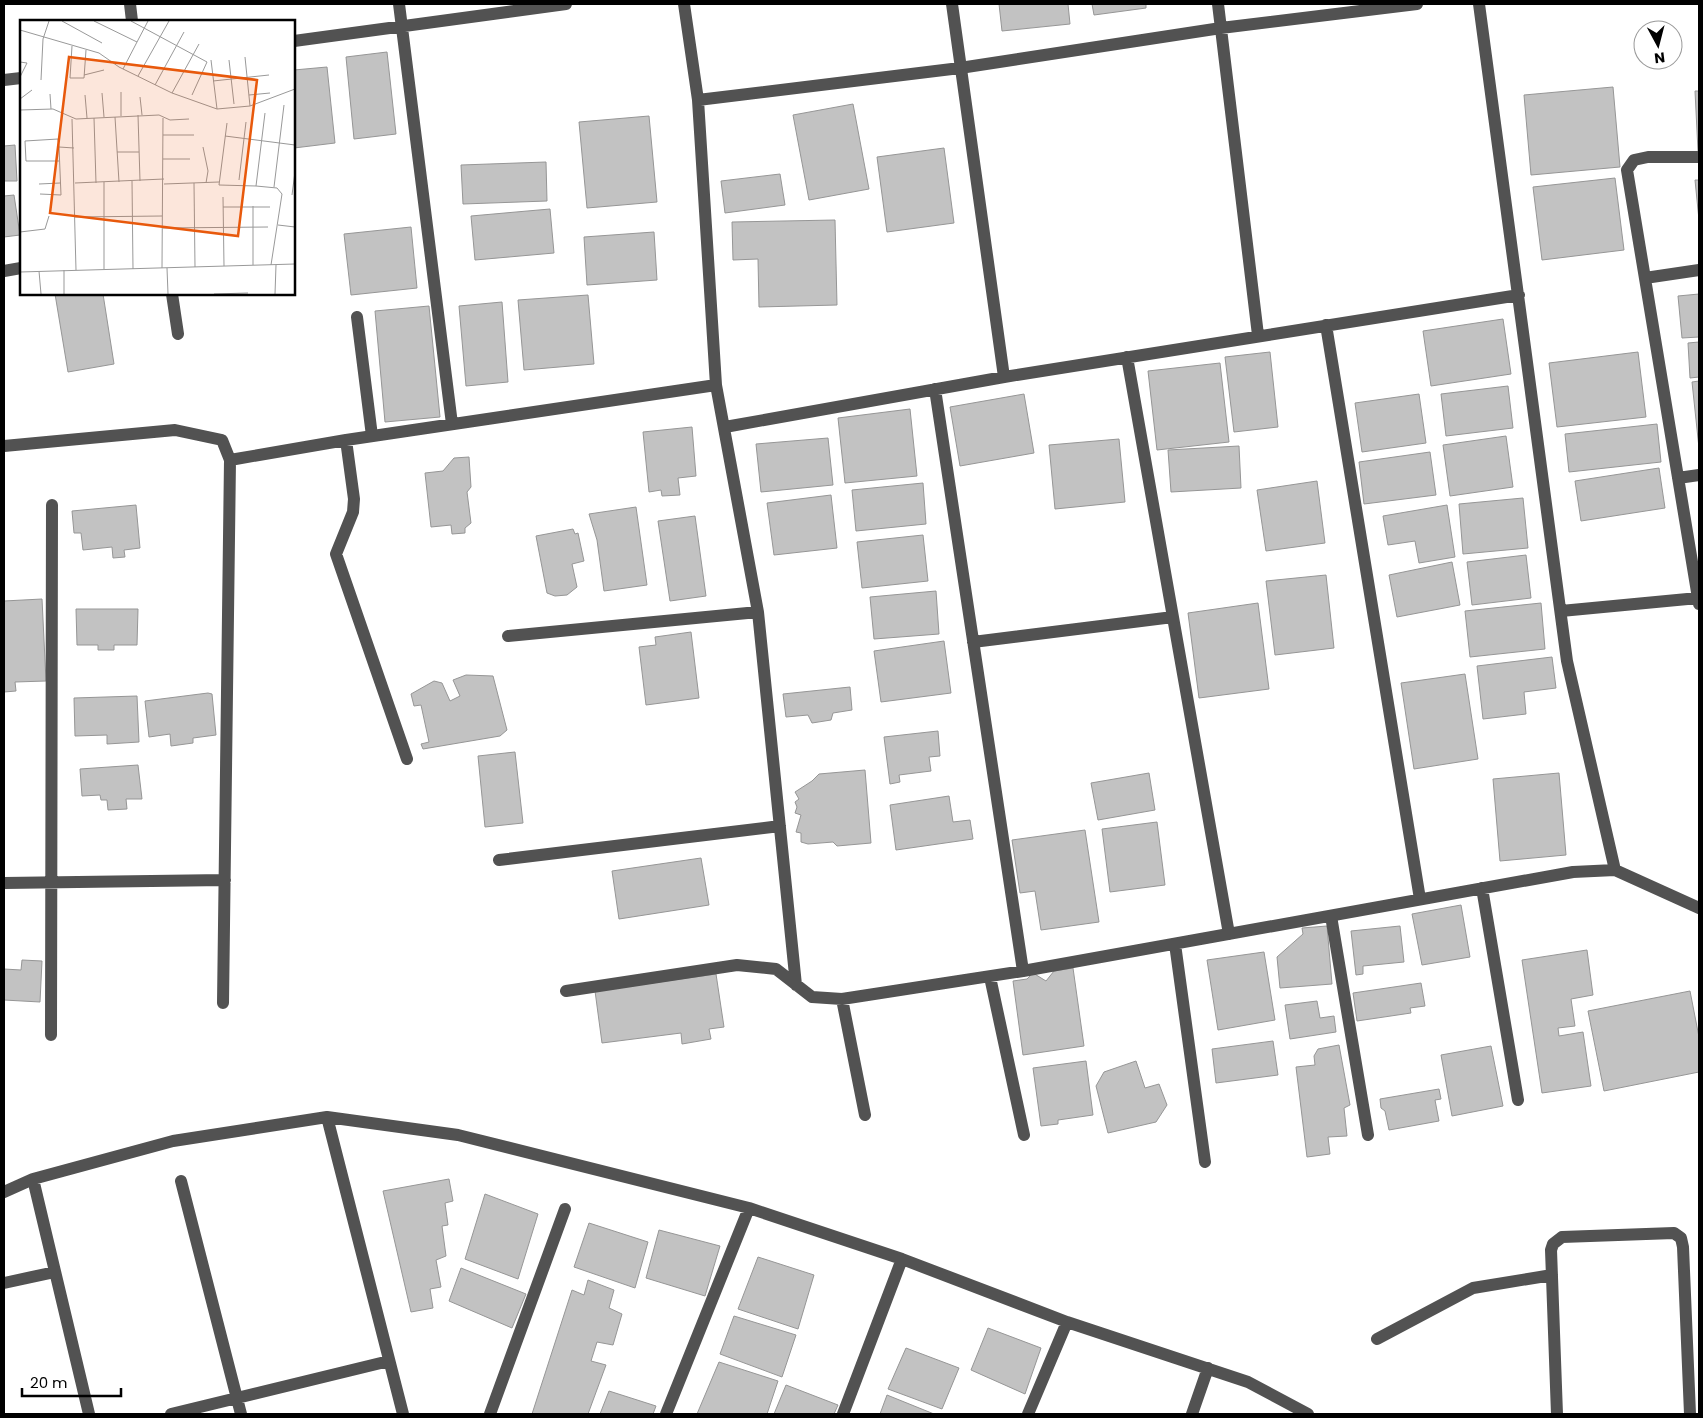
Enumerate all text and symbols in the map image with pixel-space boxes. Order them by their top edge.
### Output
inset map [20,20,295,295]
north arrow [1633,20,1683,70]
text: N [1653,47,1666,68]
scale bar [22,1366,121,1398]
text: 20 m [30,1372,68,1393]

